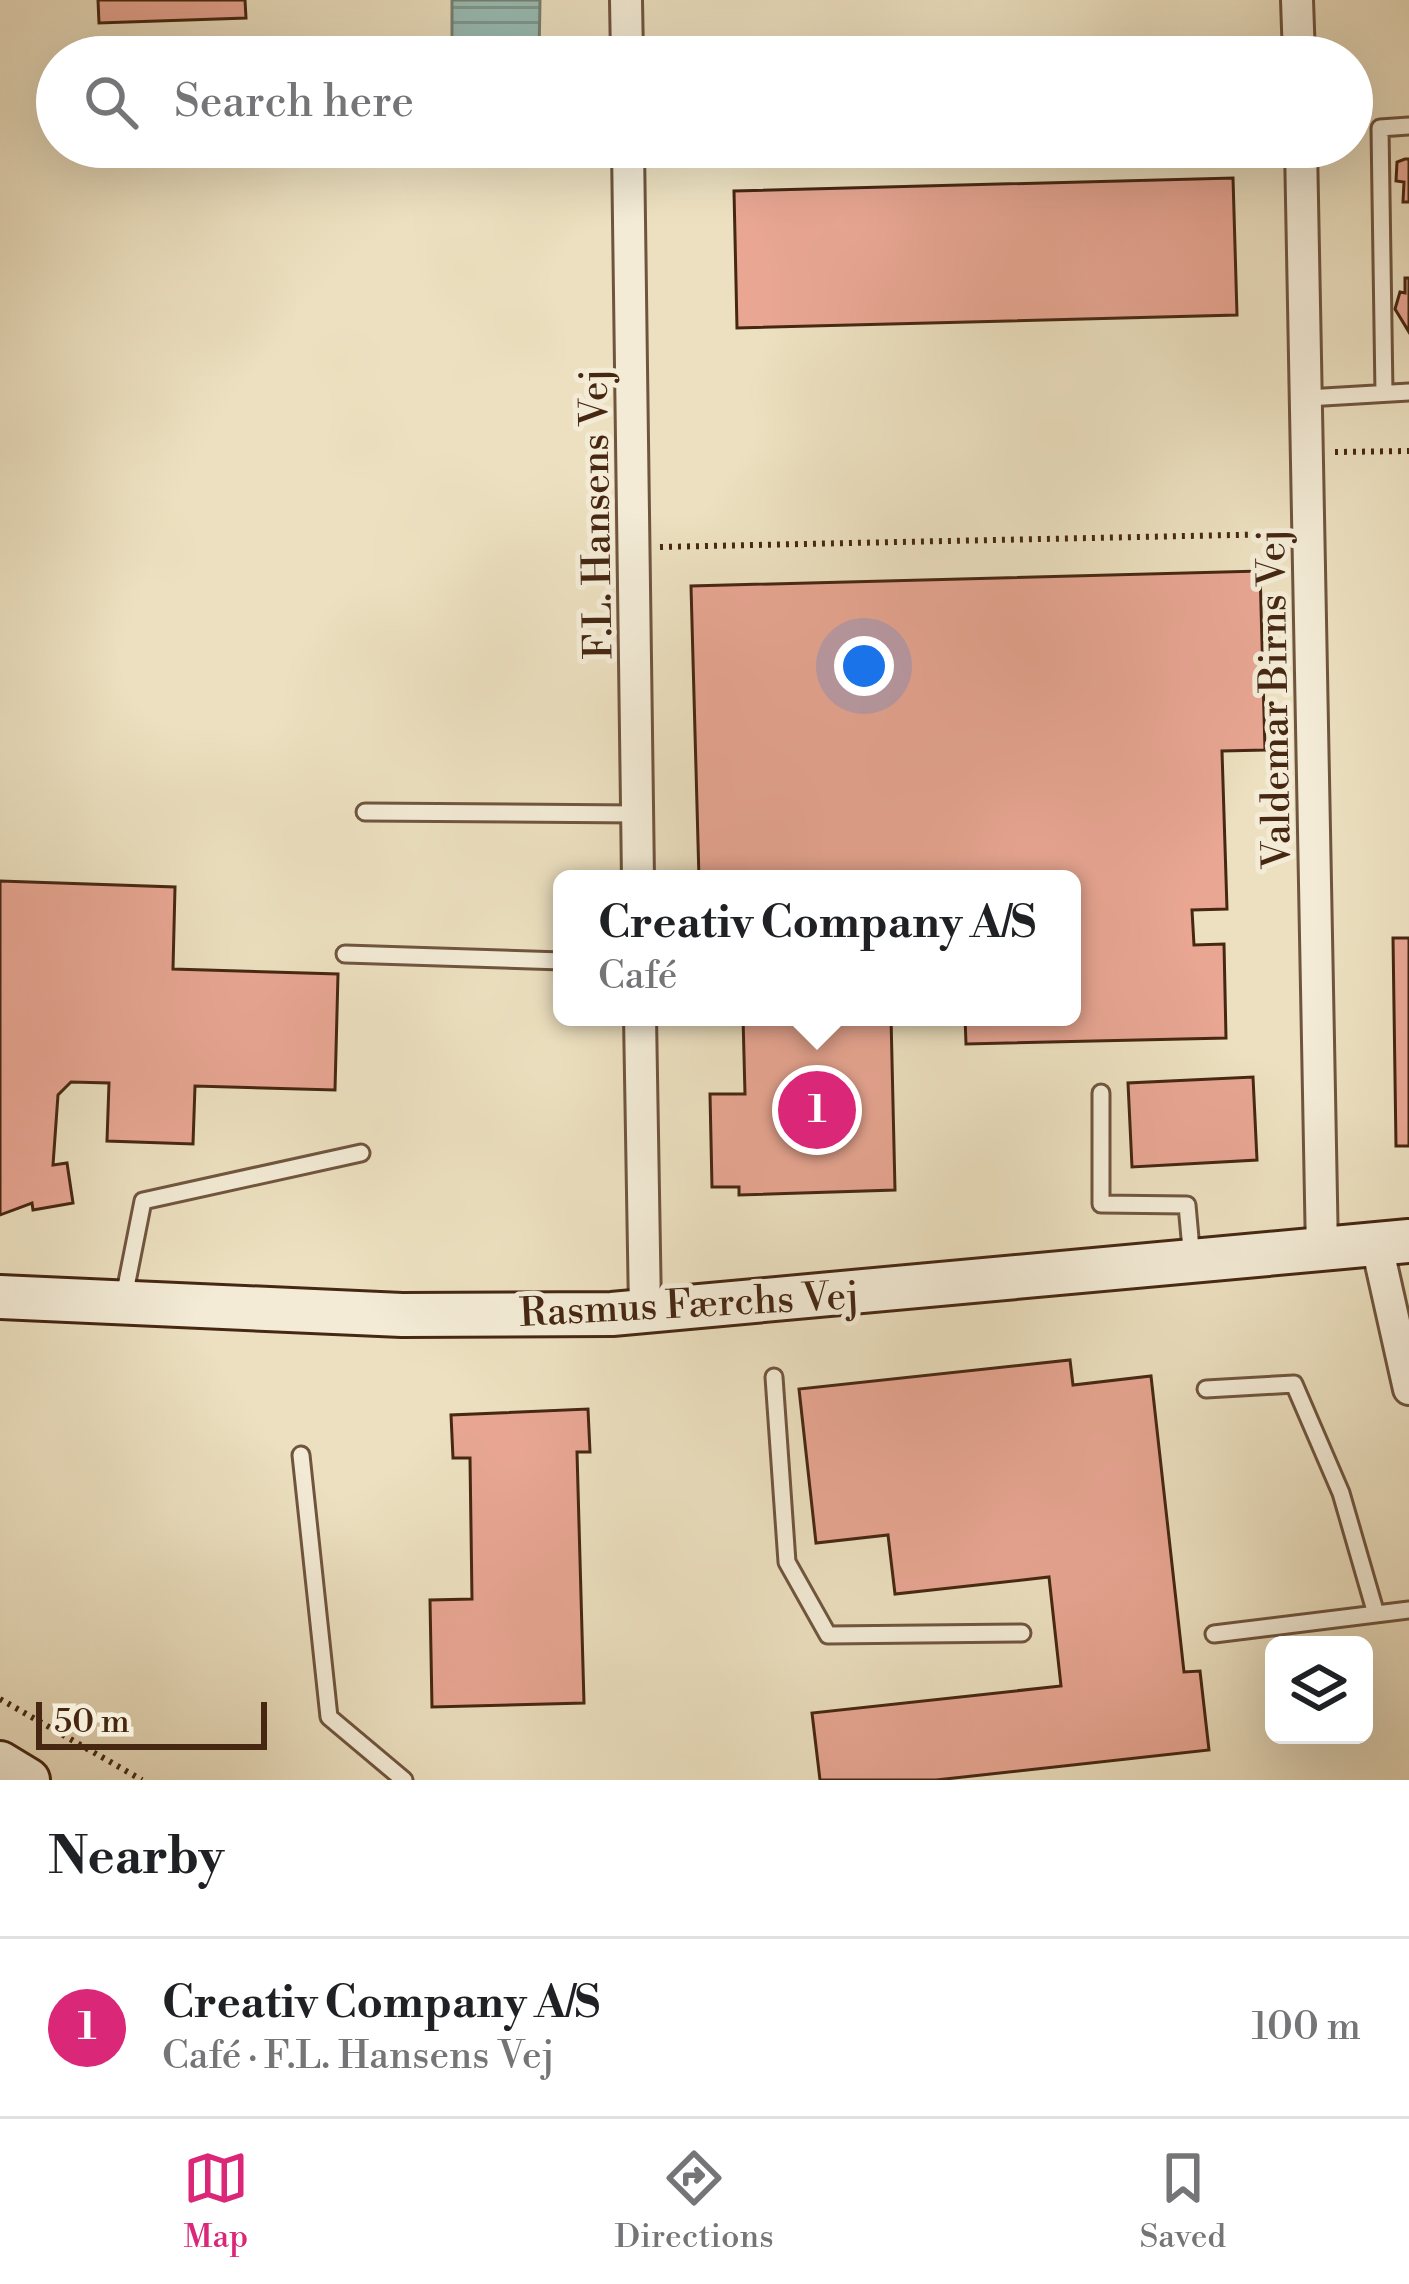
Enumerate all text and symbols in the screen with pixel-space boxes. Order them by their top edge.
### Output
search box [36,36,1373,168]
icon: search [78,69,144,135]
text: Search here [174,74,414,131]
street label: F.L. Hansens Vej [570,368,625,660]
street label: Valdemar Birns Vej [1248,529,1303,870]
your location [834,636,894,696]
popup [553,870,1081,1026]
text: Creativ Company A/S [598,895,1036,952]
text: Café [598,952,677,1001]
pin: 1 [778,1065,856,1155]
street label: Rasmus Færchs Vej [518,1272,860,1339]
map controls [1265,1636,1373,1744]
button: layers [1265,1636,1373,1744]
scale bar [36,1696,267,1749]
text: 50 m [54,1702,130,1743]
text: Nearby [48,1826,224,1890]
text: Creativ Company A/S [162,1975,600,2032]
text: 1 [78,2003,96,2052]
text: 100 m [1252,2003,1361,2052]
text: Café · F.L. Hansens Vej [162,2032,555,2081]
tab: Map [183,2145,249,2258]
tab: Directions [615,2145,774,2258]
tab: Saved [1139,2145,1226,2258]

